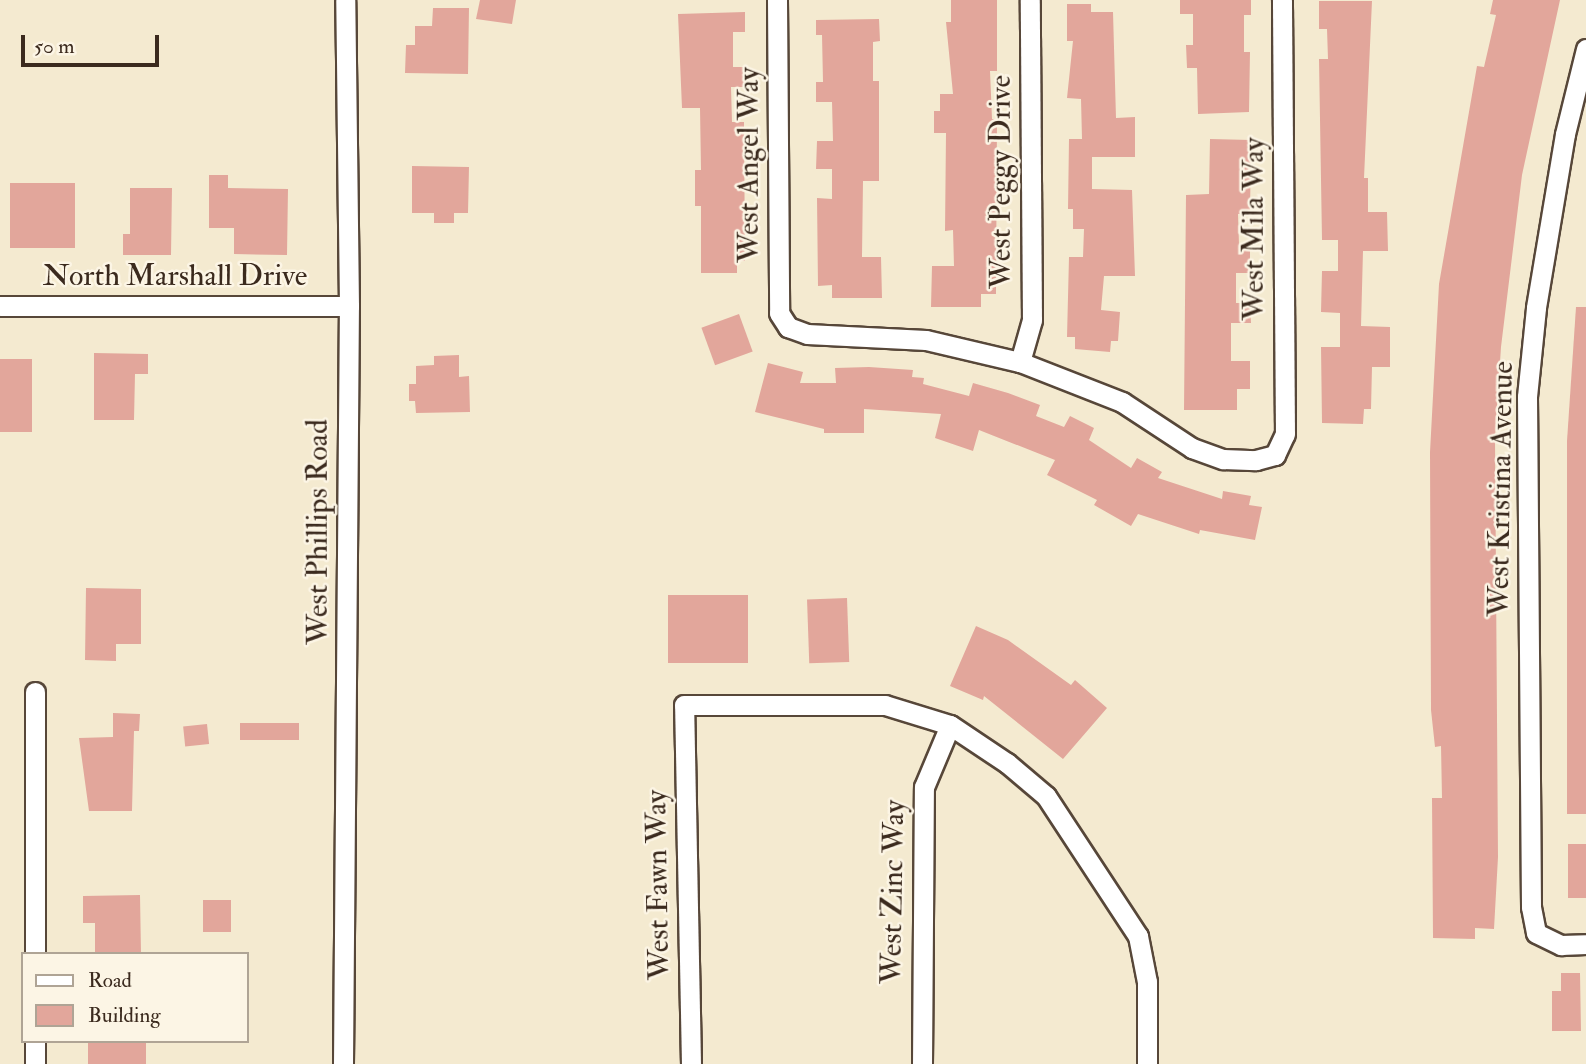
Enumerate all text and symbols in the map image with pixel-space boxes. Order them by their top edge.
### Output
scale bar [24,21,163,65]
text: 50 m [34,33,75,60]
street label: West Angel Way [731,67,767,263]
street label: West Peggy Drive [983,75,1019,289]
street label: West Mila Way [1236,137,1272,321]
street label: North Marshall Drive [43,258,307,294]
street label: West Kristina Avenue [1481,361,1521,617]
street label: West Phillips Road [300,419,336,645]
street label: West Fawn Way [638,790,678,980]
street label: West Zinc Way [873,800,913,984]
legend [21,952,248,1043]
text: Road [88,967,132,994]
text: Building [88,1002,161,1029]

